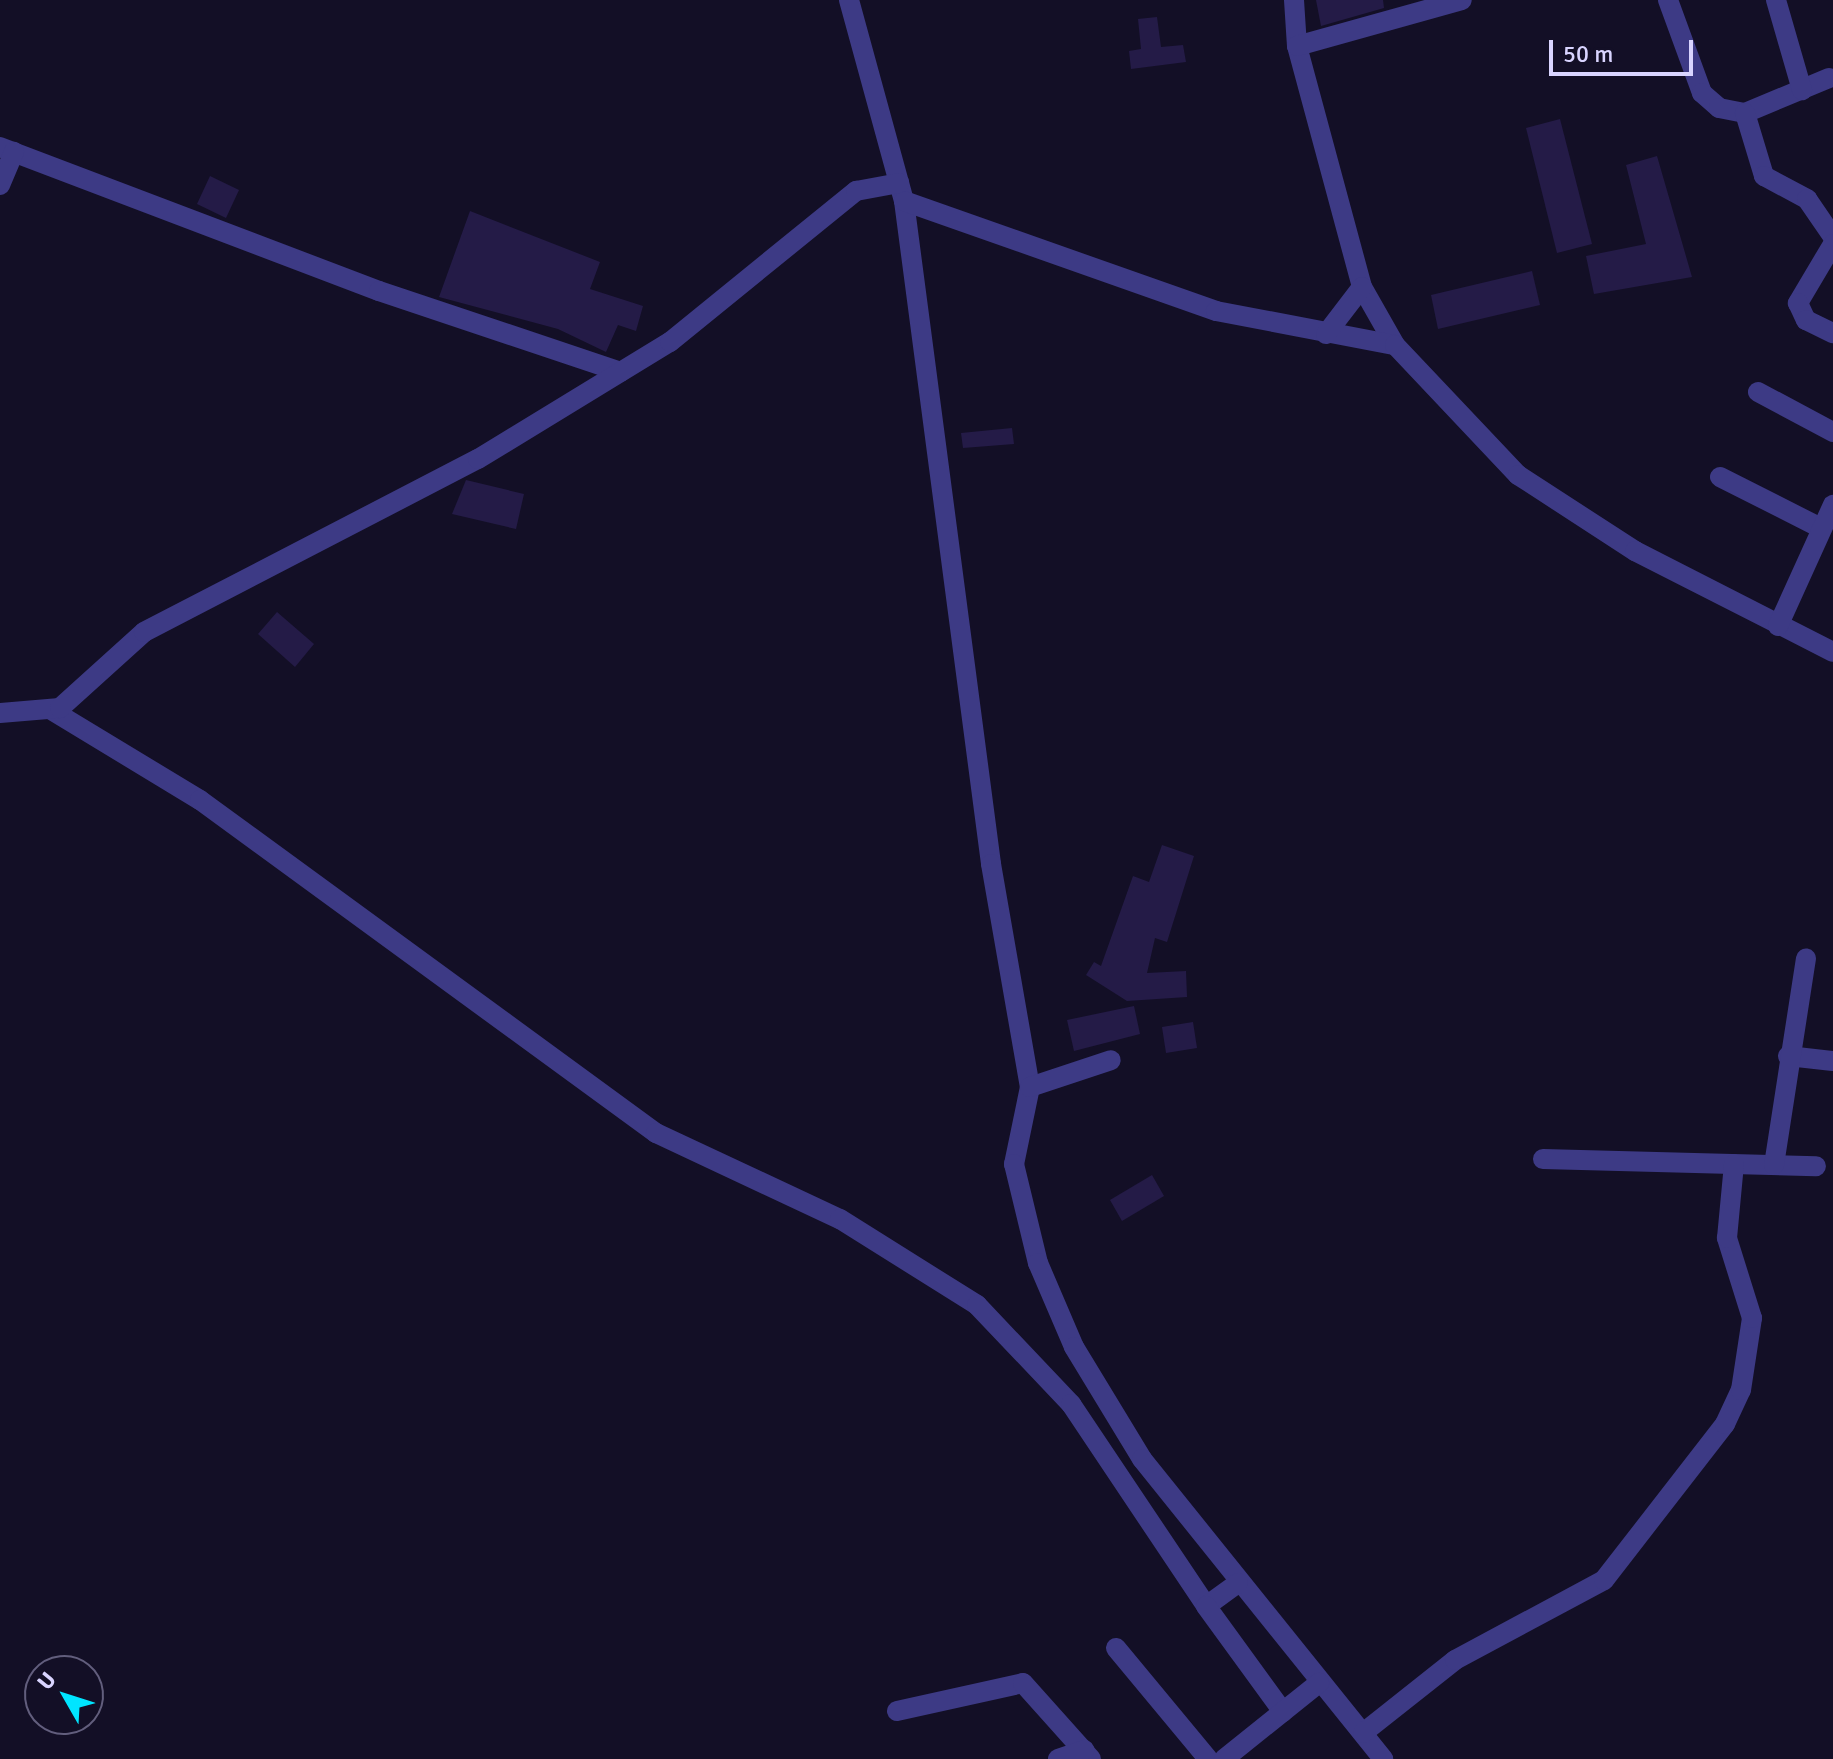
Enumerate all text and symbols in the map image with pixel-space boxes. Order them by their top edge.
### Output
scale bar [1553,24,1697,74]
text: 50 m [1563,39,1613,69]
north arrow [24,1655,104,1735]
text: U [31,1667,62,1695]

